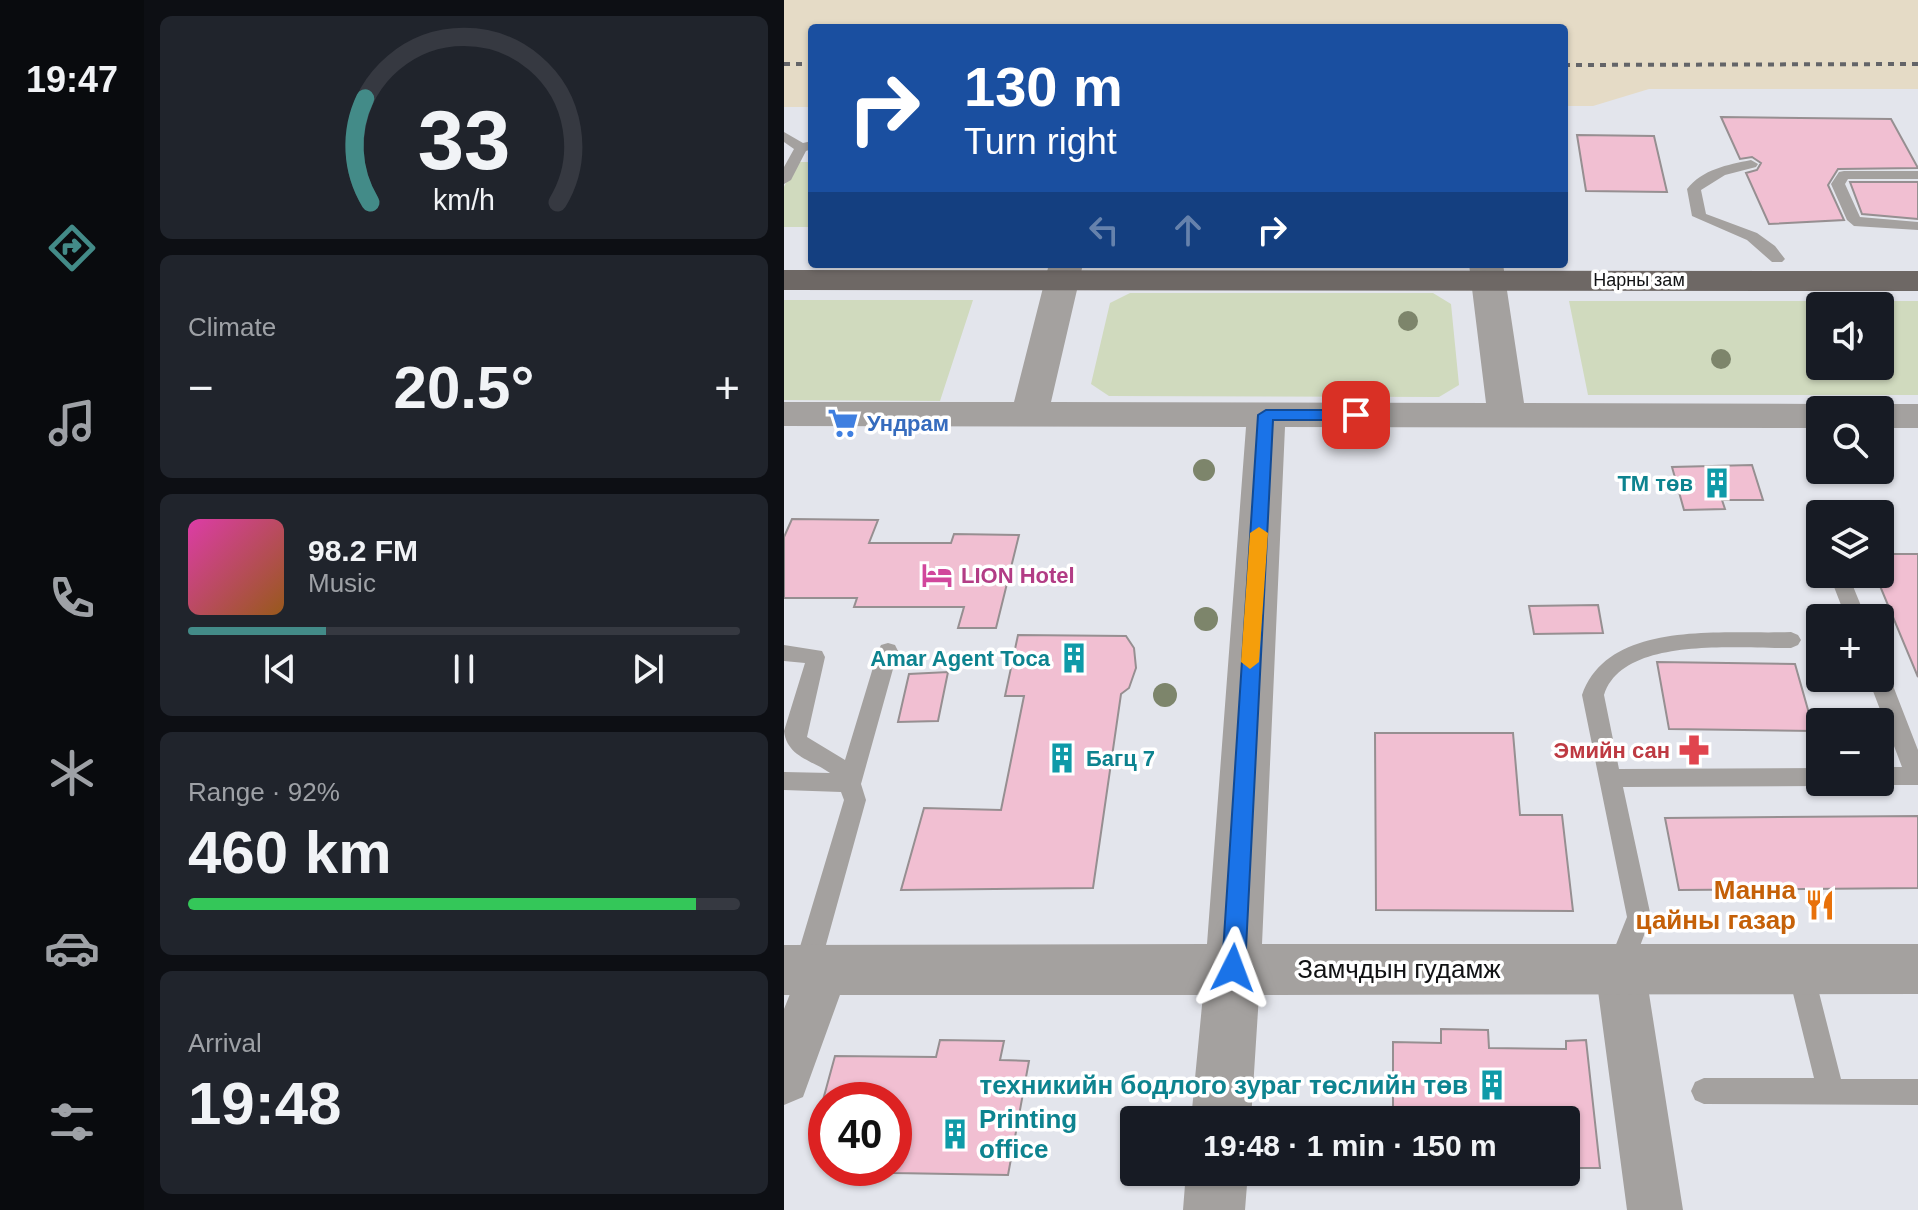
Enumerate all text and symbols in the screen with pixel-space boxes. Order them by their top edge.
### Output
text: 130 m [964,55,1123,118]
icon: right [832,56,936,160]
text: 19:47 [26,59,118,100]
text: 33 [418,94,510,187]
text: Turn right [964,121,1117,162]
text: km/h [433,185,495,217]
icon: left [1082,208,1126,252]
icon: ahead [1166,208,1210,252]
icon: right [1250,208,1294,252]
icon: directions [44,220,100,276]
street label: Нарны зам [1593,270,1685,290]
map controls [1806,292,1894,796]
button: sound [1806,292,1894,380]
text: Climate [188,312,276,342]
text: 20.5° [394,354,534,421]
text: − [188,363,214,412]
text: + [714,363,740,412]
pin [1322,381,1390,449]
icon: arrive [1334,393,1378,437]
icon: music [44,395,100,451]
button: search [1806,396,1894,484]
supermarket icon: Ундрам [826,406,860,440]
place label: Ундрам [867,411,949,436]
building icon: TM төв [1700,466,1734,500]
place label: TM төв [1617,471,1693,496]
button: layers [1806,500,1894,588]
text: 98.2 FM [308,534,418,567]
hotel icon: LION Hotel [920,558,954,592]
place label: LION Hotel [961,563,1075,588]
text: Music [308,568,376,598]
icon: phone [44,570,100,626]
button: + [1806,604,1894,692]
building icon: Amar Agent Toca [1057,641,1091,675]
place label: Amar Agent Toca [870,646,1051,671]
icon: previous [258,647,302,691]
icon: pause [442,647,486,691]
icon: next [626,647,670,691]
button: − [1806,708,1894,796]
pharmacy icon: Эмийн сан [1677,733,1711,767]
place label: Эмийн сан [1554,738,1670,763]
building icon: Багц 7 [1045,741,1079,775]
icon: climate [44,745,100,801]
place label: Багц 7 [1086,746,1155,771]
text: Range · 92% [188,777,340,807]
text: 460 km [188,819,392,886]
place label: Манна цайны газар [1636,875,1797,935]
restaurant icon: Манна цайны газар [1803,888,1837,922]
icon: car [44,920,100,976]
position arrow [1191,926,1275,1010]
street label: Замчдын гудамж [1297,954,1501,984]
text: Arrival [188,1028,262,1058]
building icon: техникийн бодлого зураг төслийн төв [1475,1068,1509,1102]
text: 19:48 [188,1070,341,1137]
place label: техникийн бодлого зураг төслийн төв [979,1070,1468,1100]
speed limit sign: 40 [808,1082,912,1186]
icon: filters [44,1094,100,1150]
place label: Printing office [979,1104,1077,1164]
building icon: Printing office [938,1117,972,1151]
text: 19:48 · 1 min · 150 m [1203,1129,1497,1162]

